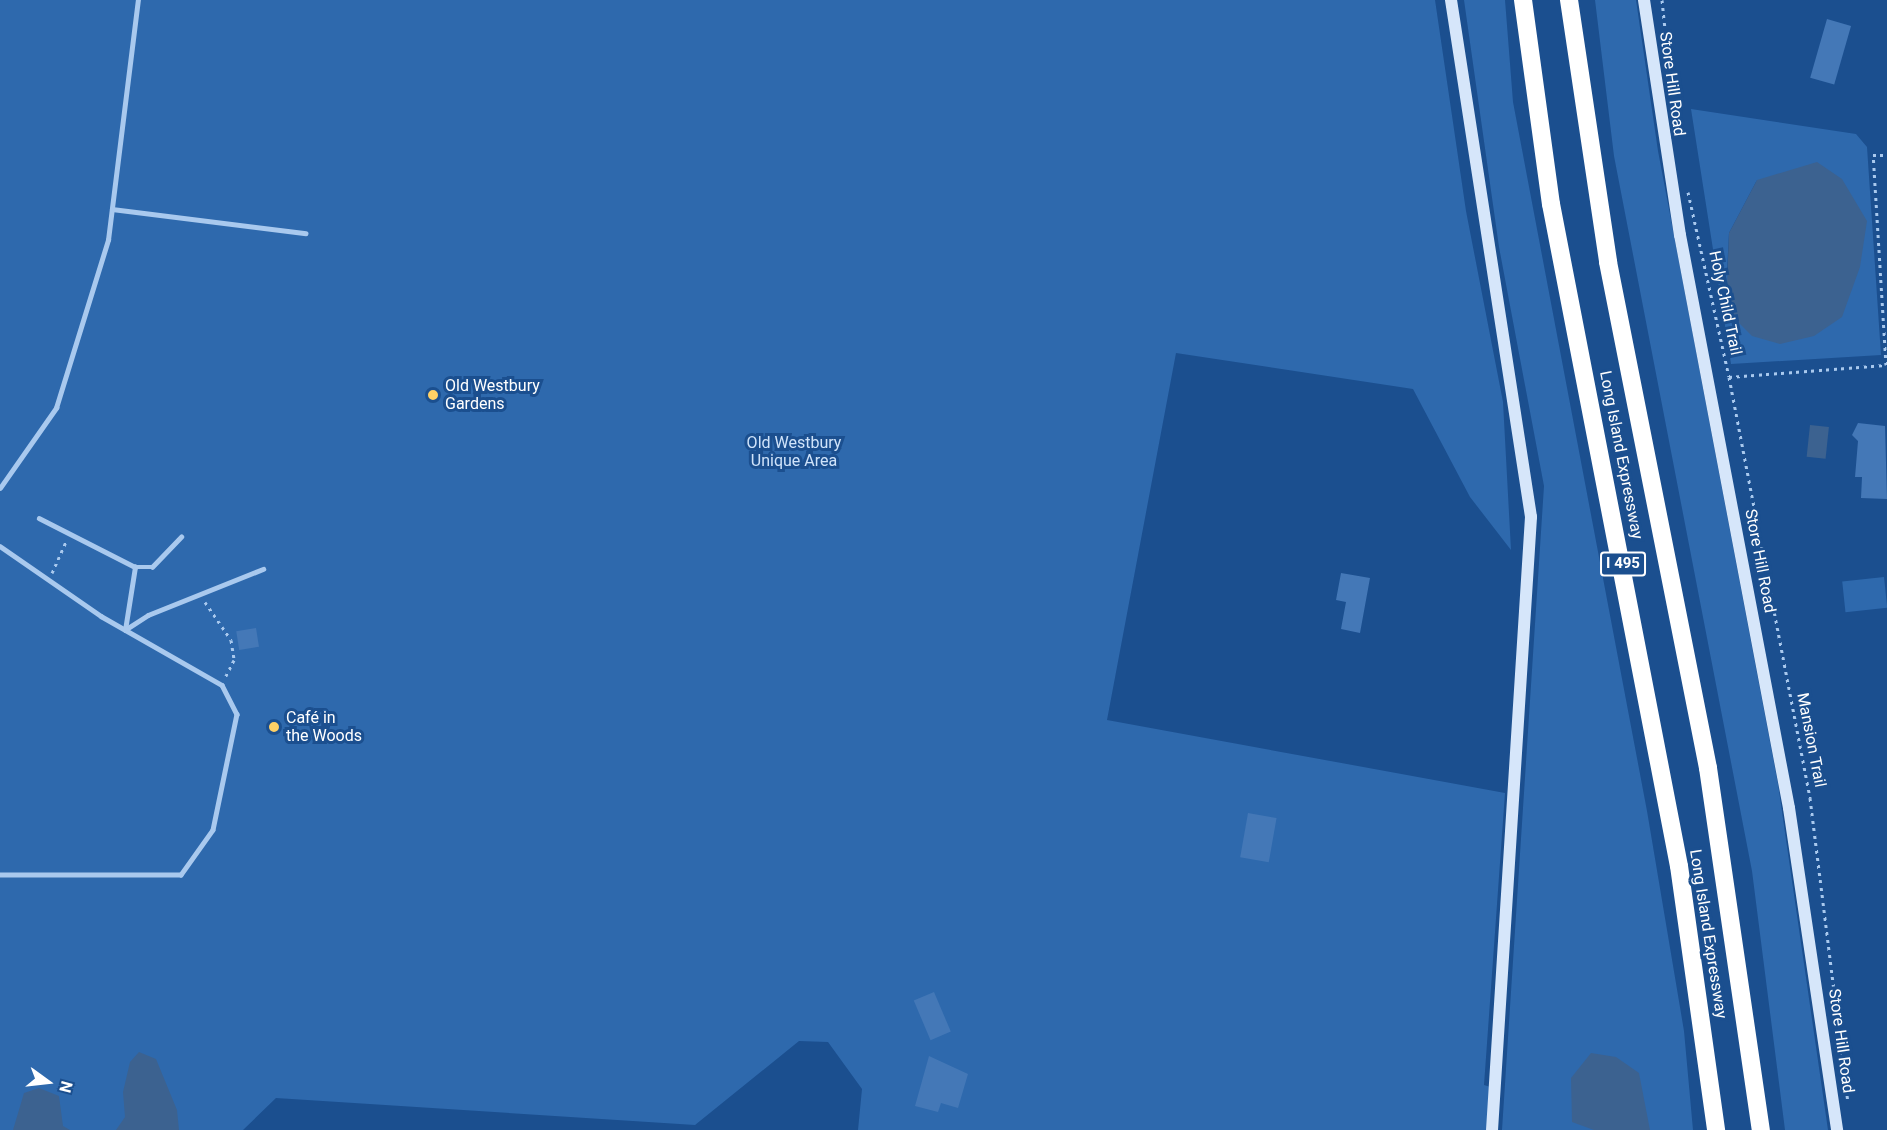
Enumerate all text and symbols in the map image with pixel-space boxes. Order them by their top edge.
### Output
street label: Store Hill Road [1655,31,1689,137]
street label: Holy Child Trail [1705,249,1745,357]
street label: Long Island Expressway [1595,369,1647,541]
place label: Old Westbury Gardens [445,376,540,414]
marker: Old Westbury Gardens [426,388,440,402]
park label: Old Westbury Unique Area [747,433,841,471]
street label: Store Hill Road [1741,508,1779,614]
road number: I 495 [1599,552,1647,576]
street label: Mansion Trail [1792,691,1830,789]
place label: Café in the Woods [286,708,362,746]
marker: Café in the Woods [267,720,281,734]
street label: Long Island Expressway [1685,848,1731,1020]
street label: Store Hill Road [1824,988,1858,1094]
north arrow [18,1052,78,1112]
text: N [55,1079,77,1095]

